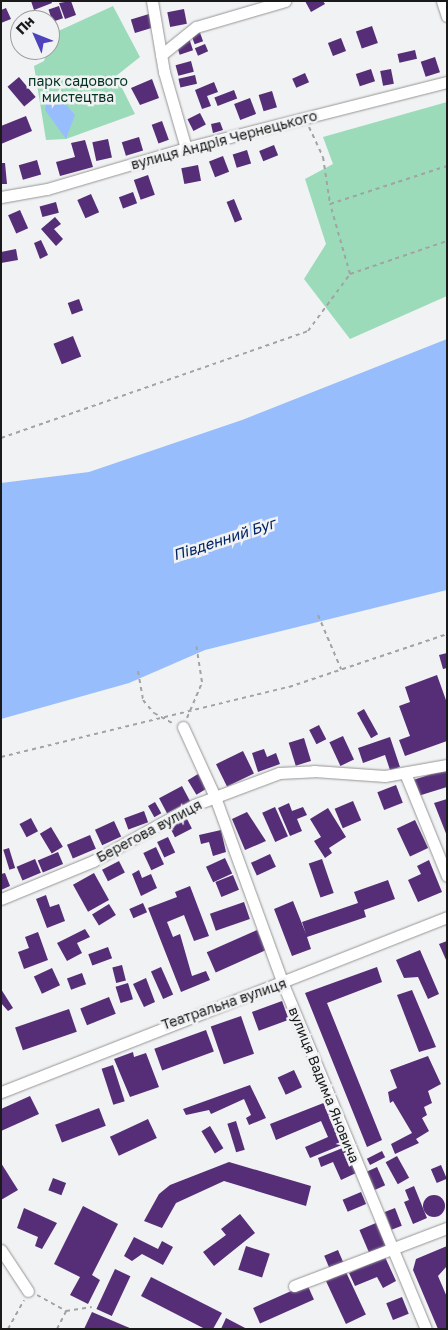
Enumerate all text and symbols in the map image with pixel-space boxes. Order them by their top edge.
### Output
north arrow [10,10,60,60]
text: Пн [12,12,37,38]
park label: парк садового мистецтва [28,73,128,105]
street label: вулиця Андрія Чернецького [129,107,319,173]
water label: Південний Буг [170,514,278,564]
street label: Берегова вулиця [93,796,205,866]
street label: Театральна вулиця [159,975,289,1033]
street label: вулиця Вадима Яновича [285,1005,363,1165]

